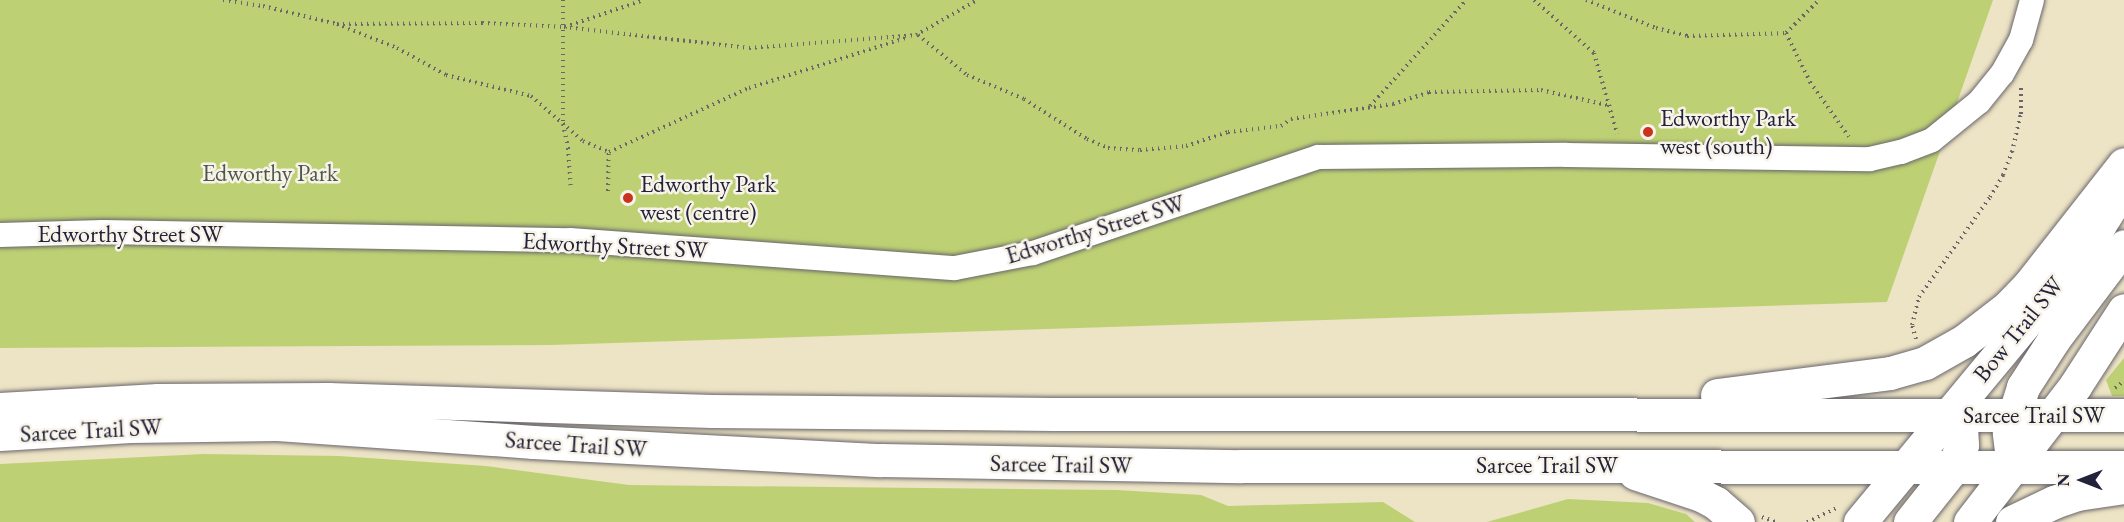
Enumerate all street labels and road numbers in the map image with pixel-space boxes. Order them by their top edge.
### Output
street label: Edworthy Street SW [1002,188,1188,270]
street label: Edworthy Street SW [37,220,223,248]
street label: Edworthy Street SW [522,226,708,264]
street label: Bow Trail SW [1967,270,2069,388]
street label: Sarcee Trail SW [1963,401,2105,429]
street label: Sarcee Trail SW [19,412,163,448]
street label: Sarcee Trail SW [504,425,648,463]
street label: Sarcee Trail SW [990,448,1132,480]
street label: Sarcee Trail SW [1476,451,1618,479]

